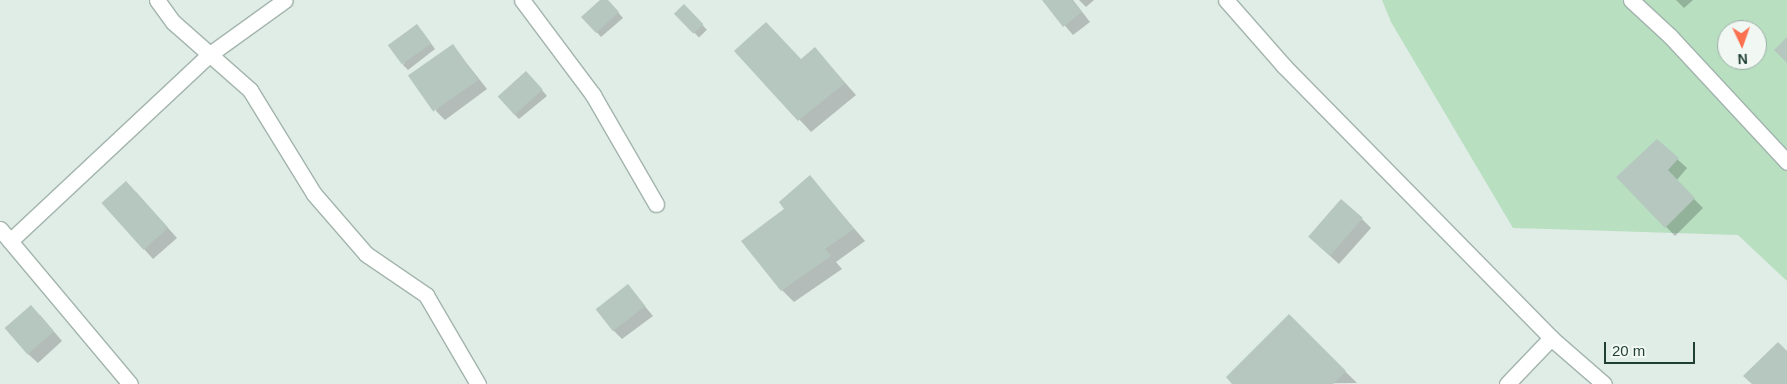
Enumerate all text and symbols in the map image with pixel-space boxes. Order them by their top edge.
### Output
north arrow [1717,20,1767,70]
text: N [1737,51,1748,67]
scale bar [1607,332,1698,364]
text: 20 m [1612,342,1645,359]

